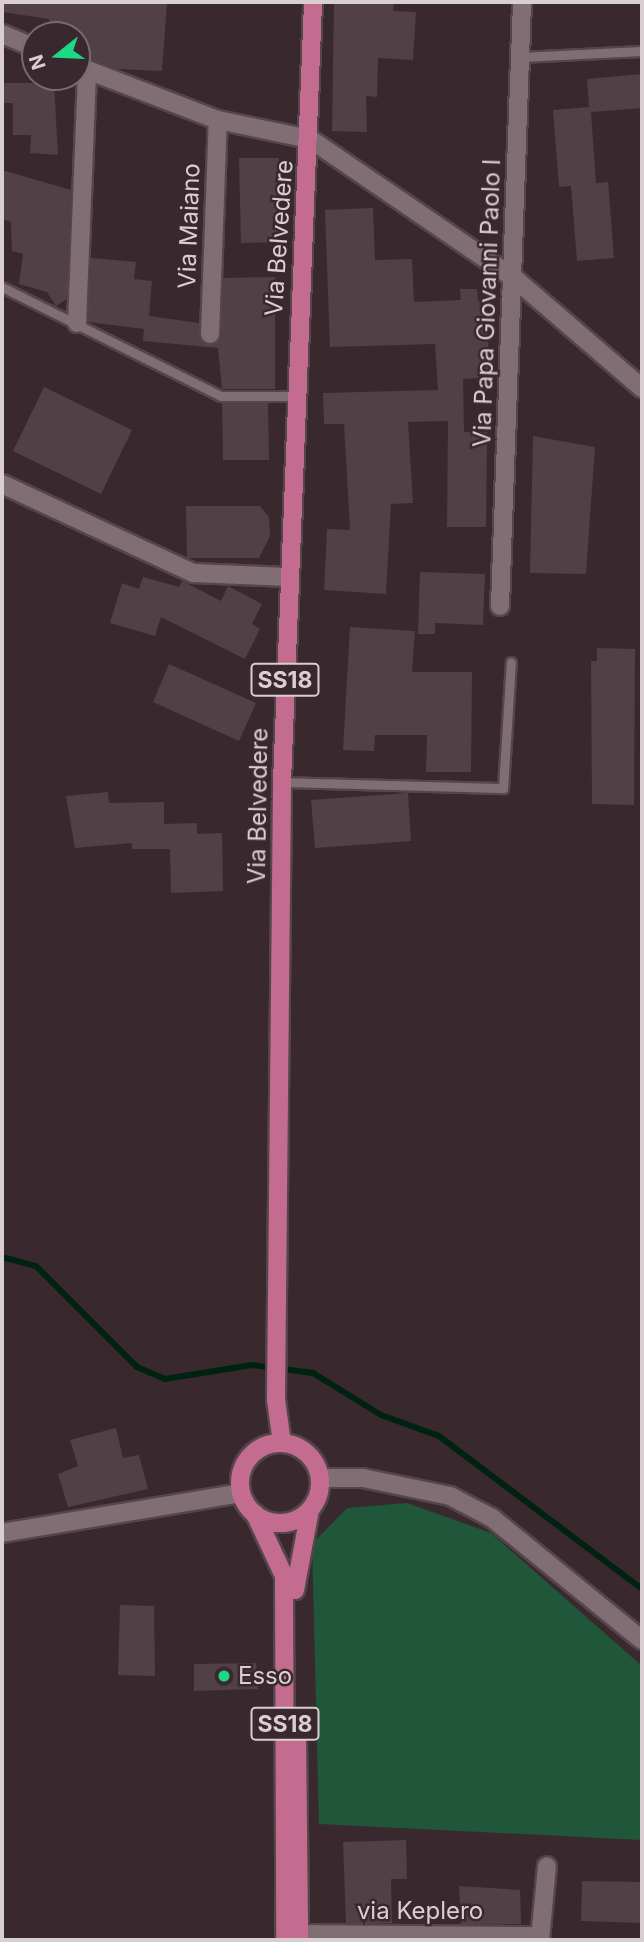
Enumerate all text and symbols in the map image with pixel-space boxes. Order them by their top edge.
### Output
north arrow [21,21,91,91]
text: N [24,52,51,72]
street label: Via Papa Giovanni Paolo I [468,158,506,448]
street label: Via Belvedere [259,159,299,317]
street label: Via Maiano [172,163,206,289]
road number: SS18 [250,660,320,700]
street label: Via Belvedere [242,727,274,885]
place label: Esso [238,1662,292,1690]
marker: Esso [216,1668,232,1684]
road number: SS18 [250,1704,320,1744]
street label: via Keplero [357,1897,483,1925]

